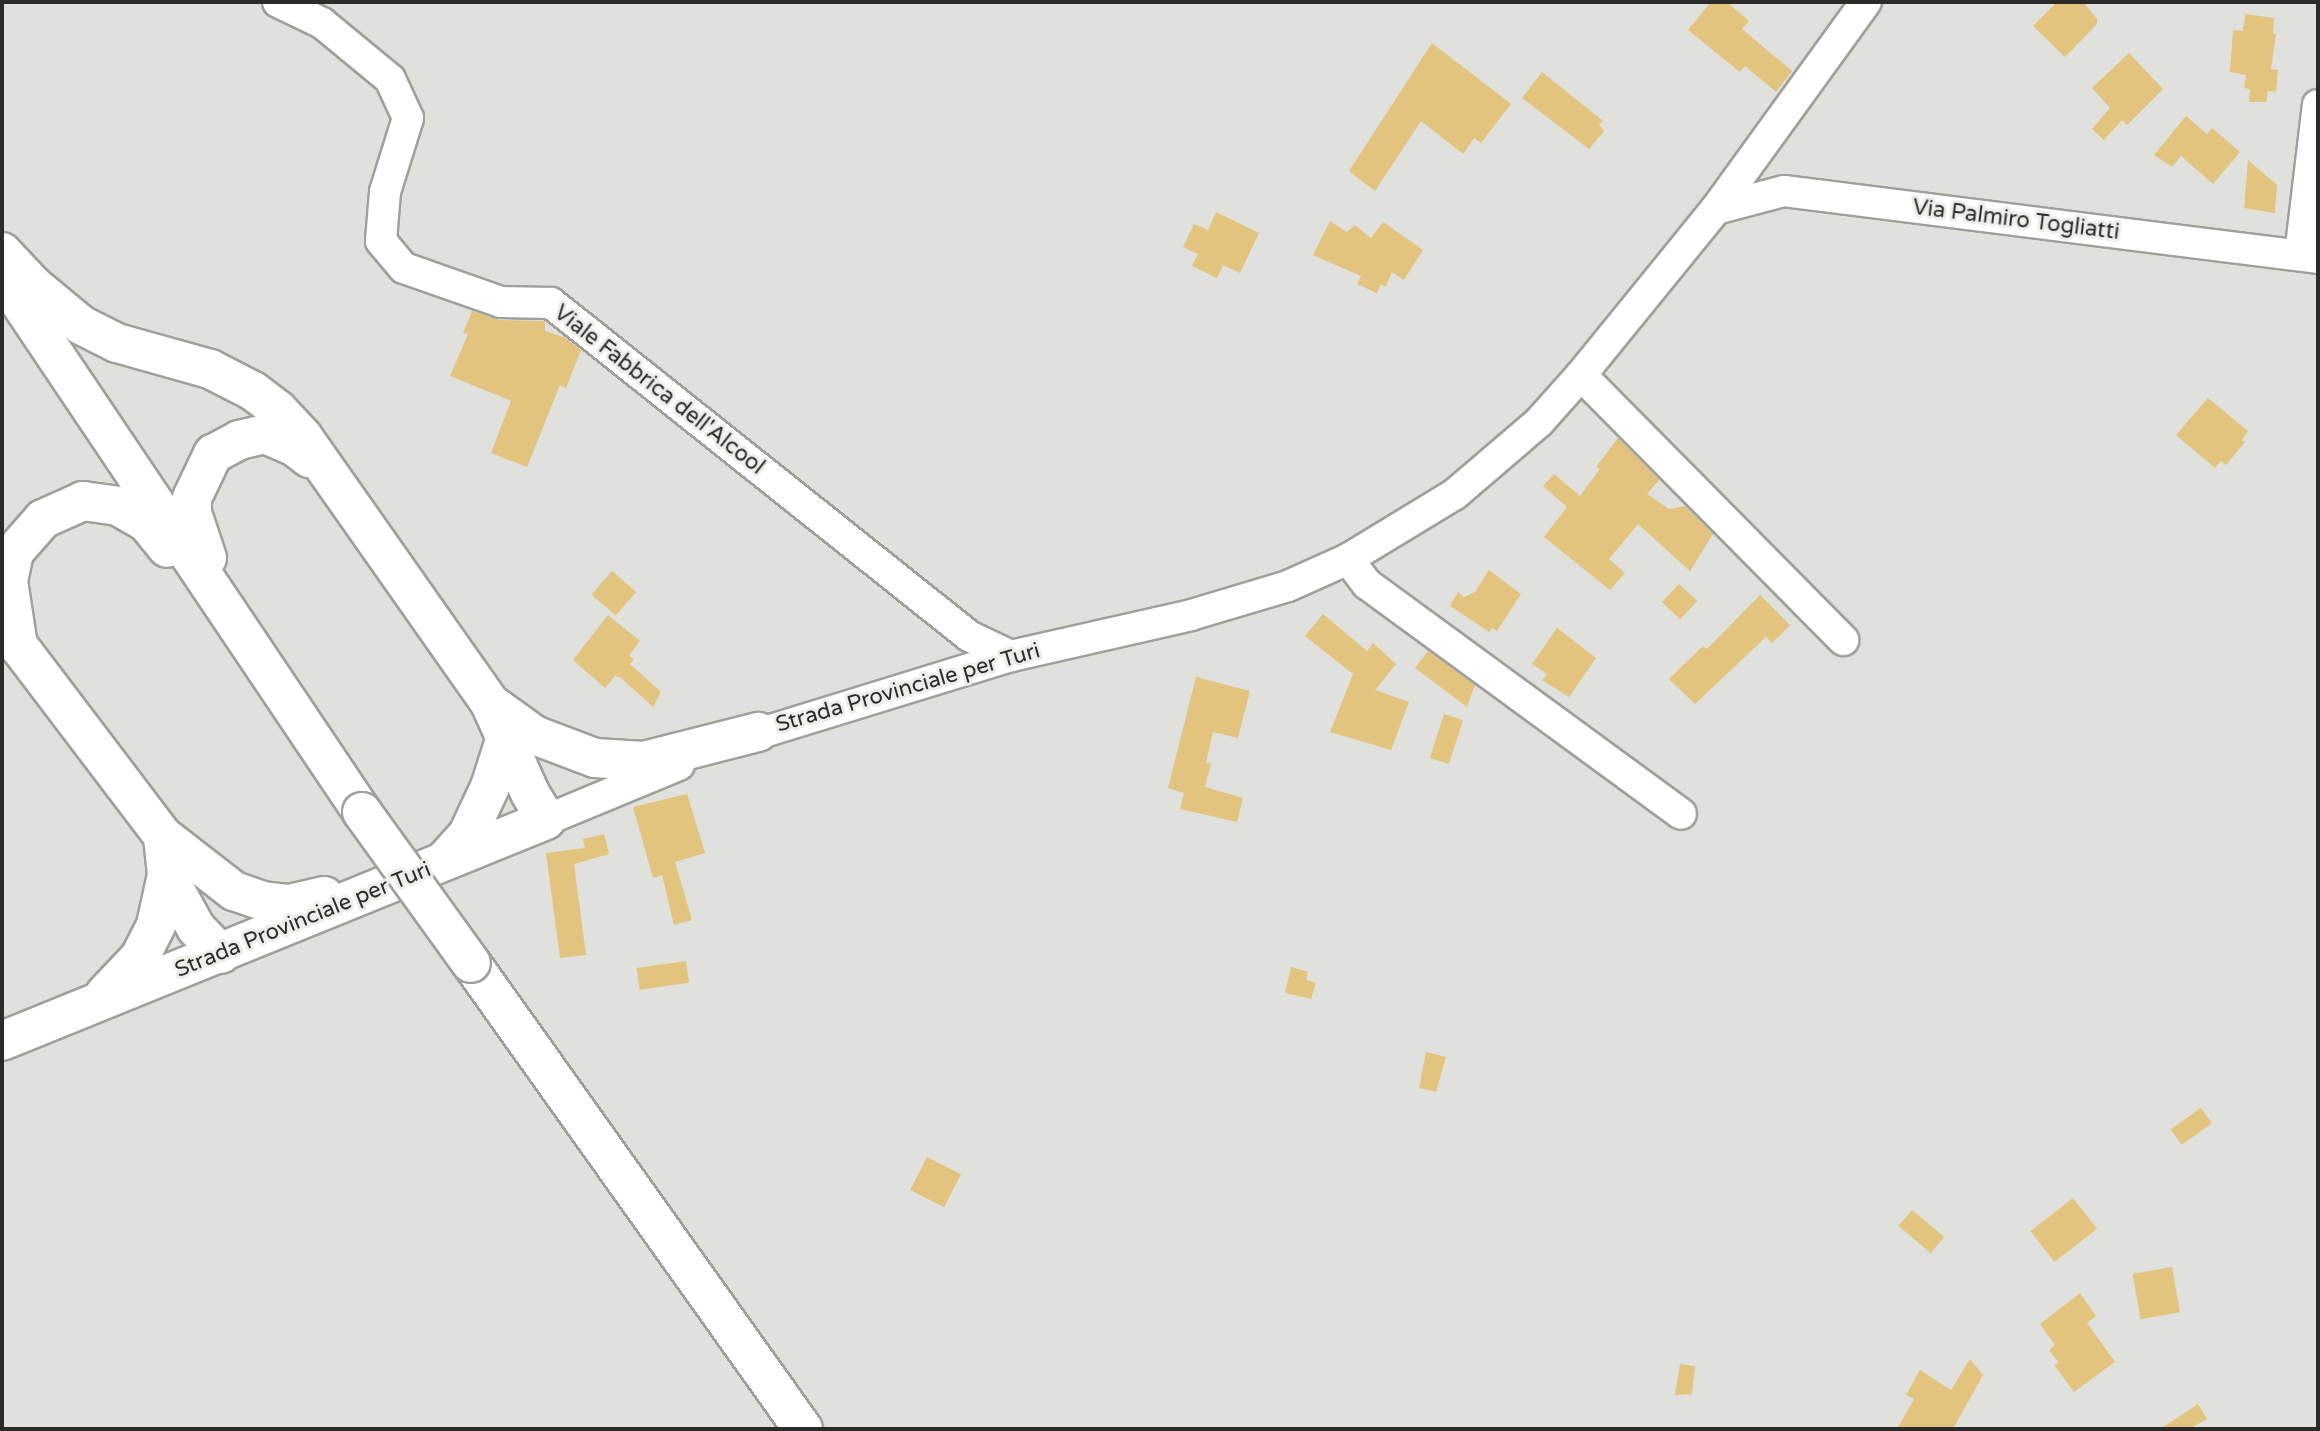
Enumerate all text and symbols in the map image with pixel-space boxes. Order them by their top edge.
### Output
street label: Via Palmiro Togliatti [1911,194,2121,246]
street label: Viale Fabbrica dell'Alcool [548,300,770,480]
street label: Strada Provinciale per Turi [773,638,1043,738]
street label: Strada Provinciale per Turi [171,856,435,984]

